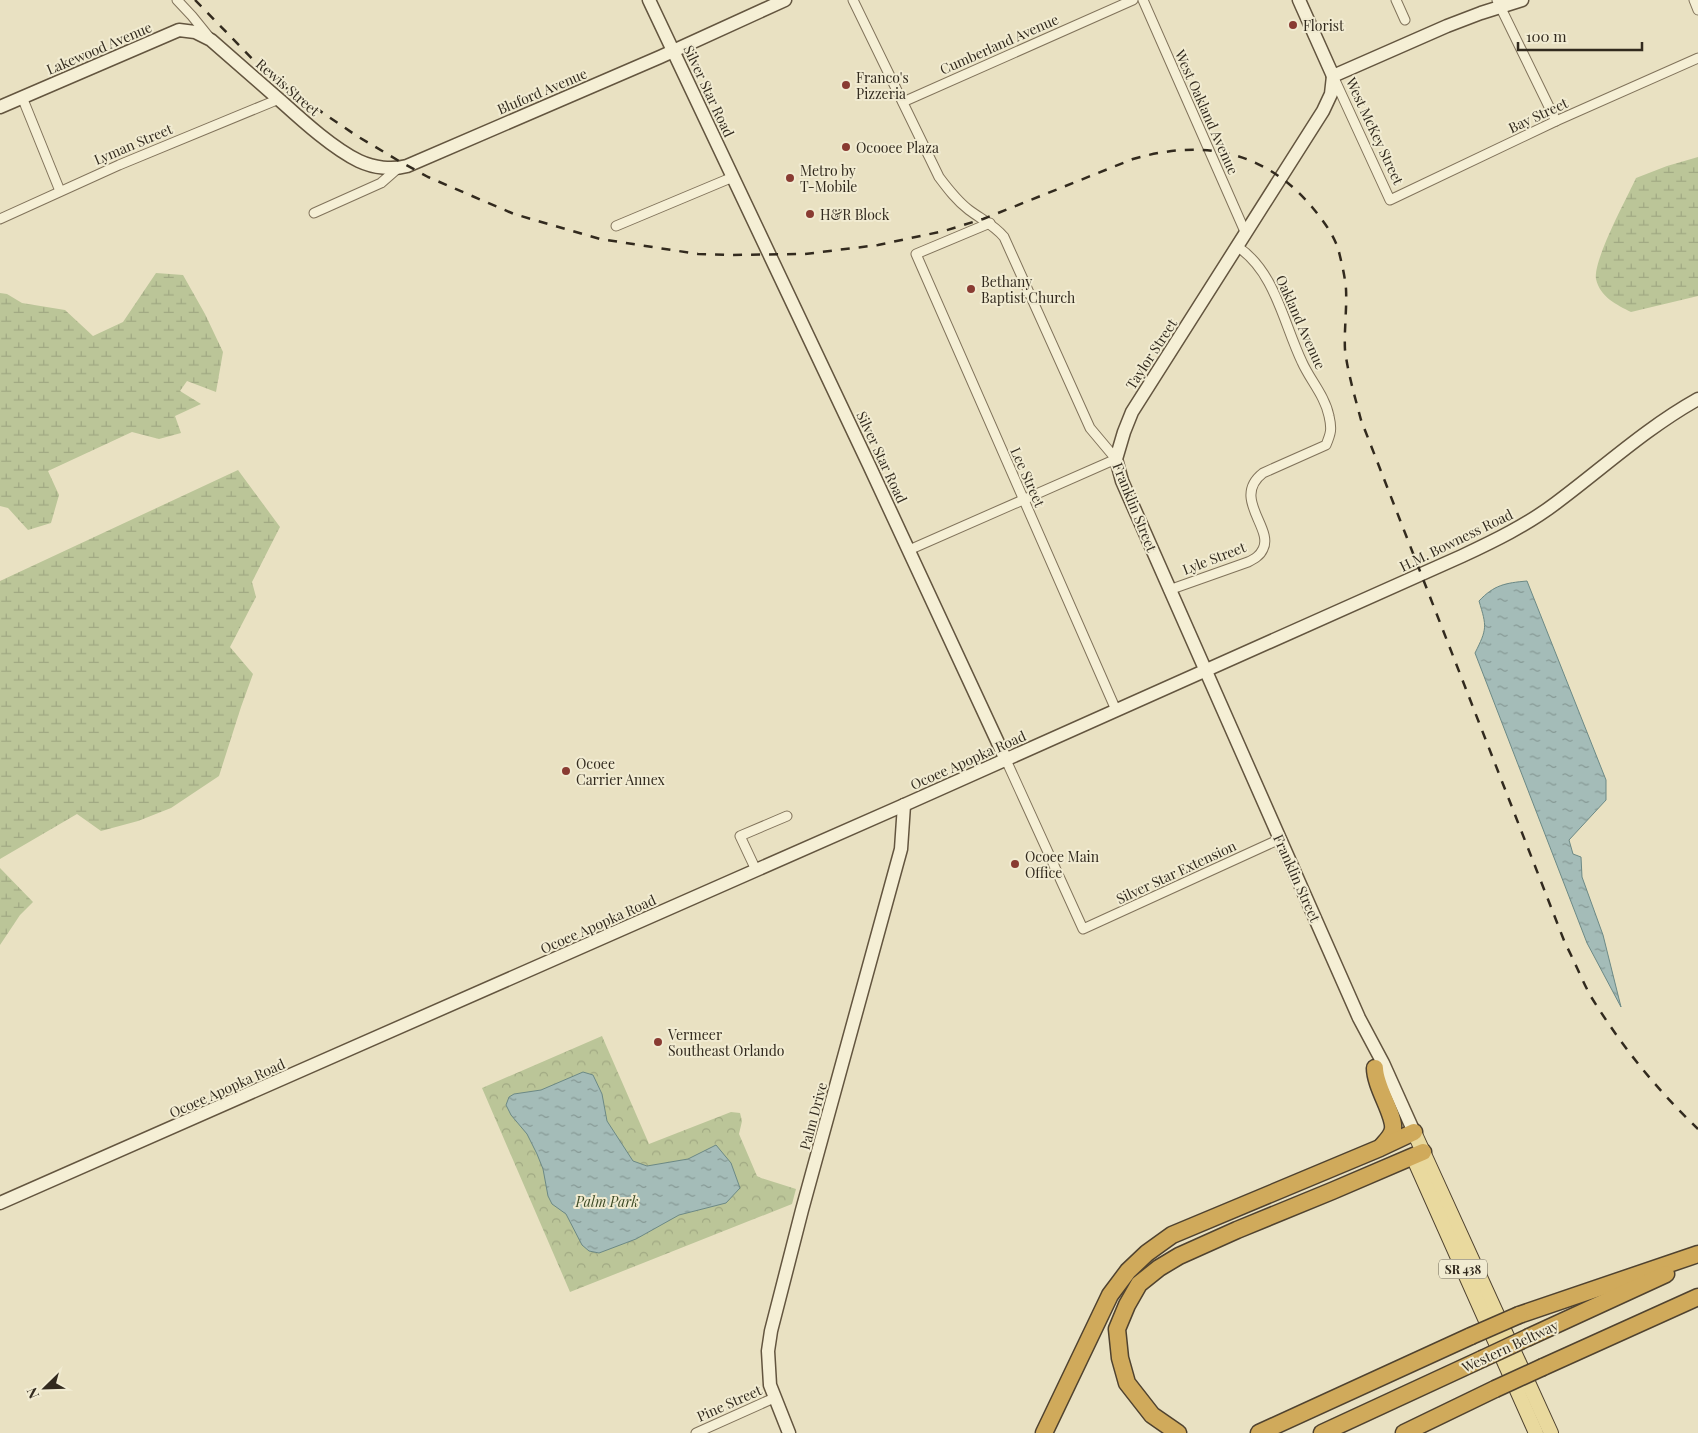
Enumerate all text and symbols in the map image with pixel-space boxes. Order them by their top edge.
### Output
street label: Cumberland Avenue [937,9,1061,79]
place label: Florist [1303,16,1345,35]
street label: Lakewood Avenue [43,17,155,79]
marker: Florist [1287,19,1299,31]
scale bar [1518,20,1642,52]
text: 100 m [1526,26,1567,46]
street label: Silver Star Road [679,42,739,140]
street label: West Oakland Avenue [1171,46,1243,177]
street label: Rewis Street [252,54,325,121]
street label: Bluford Avenue [494,63,590,119]
place label: Franco's Pizzeria [856,68,909,103]
street label: West McKey Street [1341,74,1409,188]
marker: Franco's Pizzeria [840,79,852,91]
street label: Bay Street [1505,93,1572,137]
street label: Lyman Street [91,119,176,169]
place label: Ocooee Plaza [856,138,939,157]
marker: Ocooee Plaza [840,141,852,153]
place label: Metro by T-Mobile [800,161,857,196]
marker: Metro by T-Mobile [784,172,796,184]
place label: H&R Block [820,205,890,224]
marker: H&R Block [804,208,816,220]
place label: Bethany Baptist Church [981,272,1076,307]
street label: Oakland Avenue [1272,272,1330,372]
marker: Bethany Baptist Church [965,283,977,295]
street label: Taylor Street [1121,314,1181,393]
street label: Silver Star Road [852,408,912,506]
street label: Lee Street [1006,444,1050,511]
street label: Franklin Street [1109,460,1162,555]
street label: H.M. Bowness Road [1396,504,1516,576]
street label: Lyle Street [1180,537,1249,579]
street label: Ocoee Apopka Road [907,726,1029,794]
place label: Ocoee Carrier Annex [576,754,666,789]
marker: Ocoee Carrier Annex [560,765,572,777]
street label: Franklin Street [1269,831,1325,926]
street label: Silver Star Extension [1113,836,1240,908]
place label: Ocoee Main Office [1025,847,1100,882]
marker: Ocoee Main Office [1009,858,1021,870]
street label: Ocoee Apopka Road [537,890,659,958]
place label: Vermeer Southeast Orlando [667,1025,785,1060]
marker: Vermeer Southeast Orlando [652,1036,664,1048]
street label: Ocoee Apopka Road [166,1054,288,1122]
street label: Palm Drive [795,1080,831,1152]
park label: Palm Park [575,1192,638,1211]
road number: SR 438 [1439,1260,1487,1278]
street label: Western Beltway [1458,1315,1561,1377]
north arrow [20,1363,70,1413]
street label: Pine Street [694,1380,765,1426]
text: N [22,1385,43,1402]

